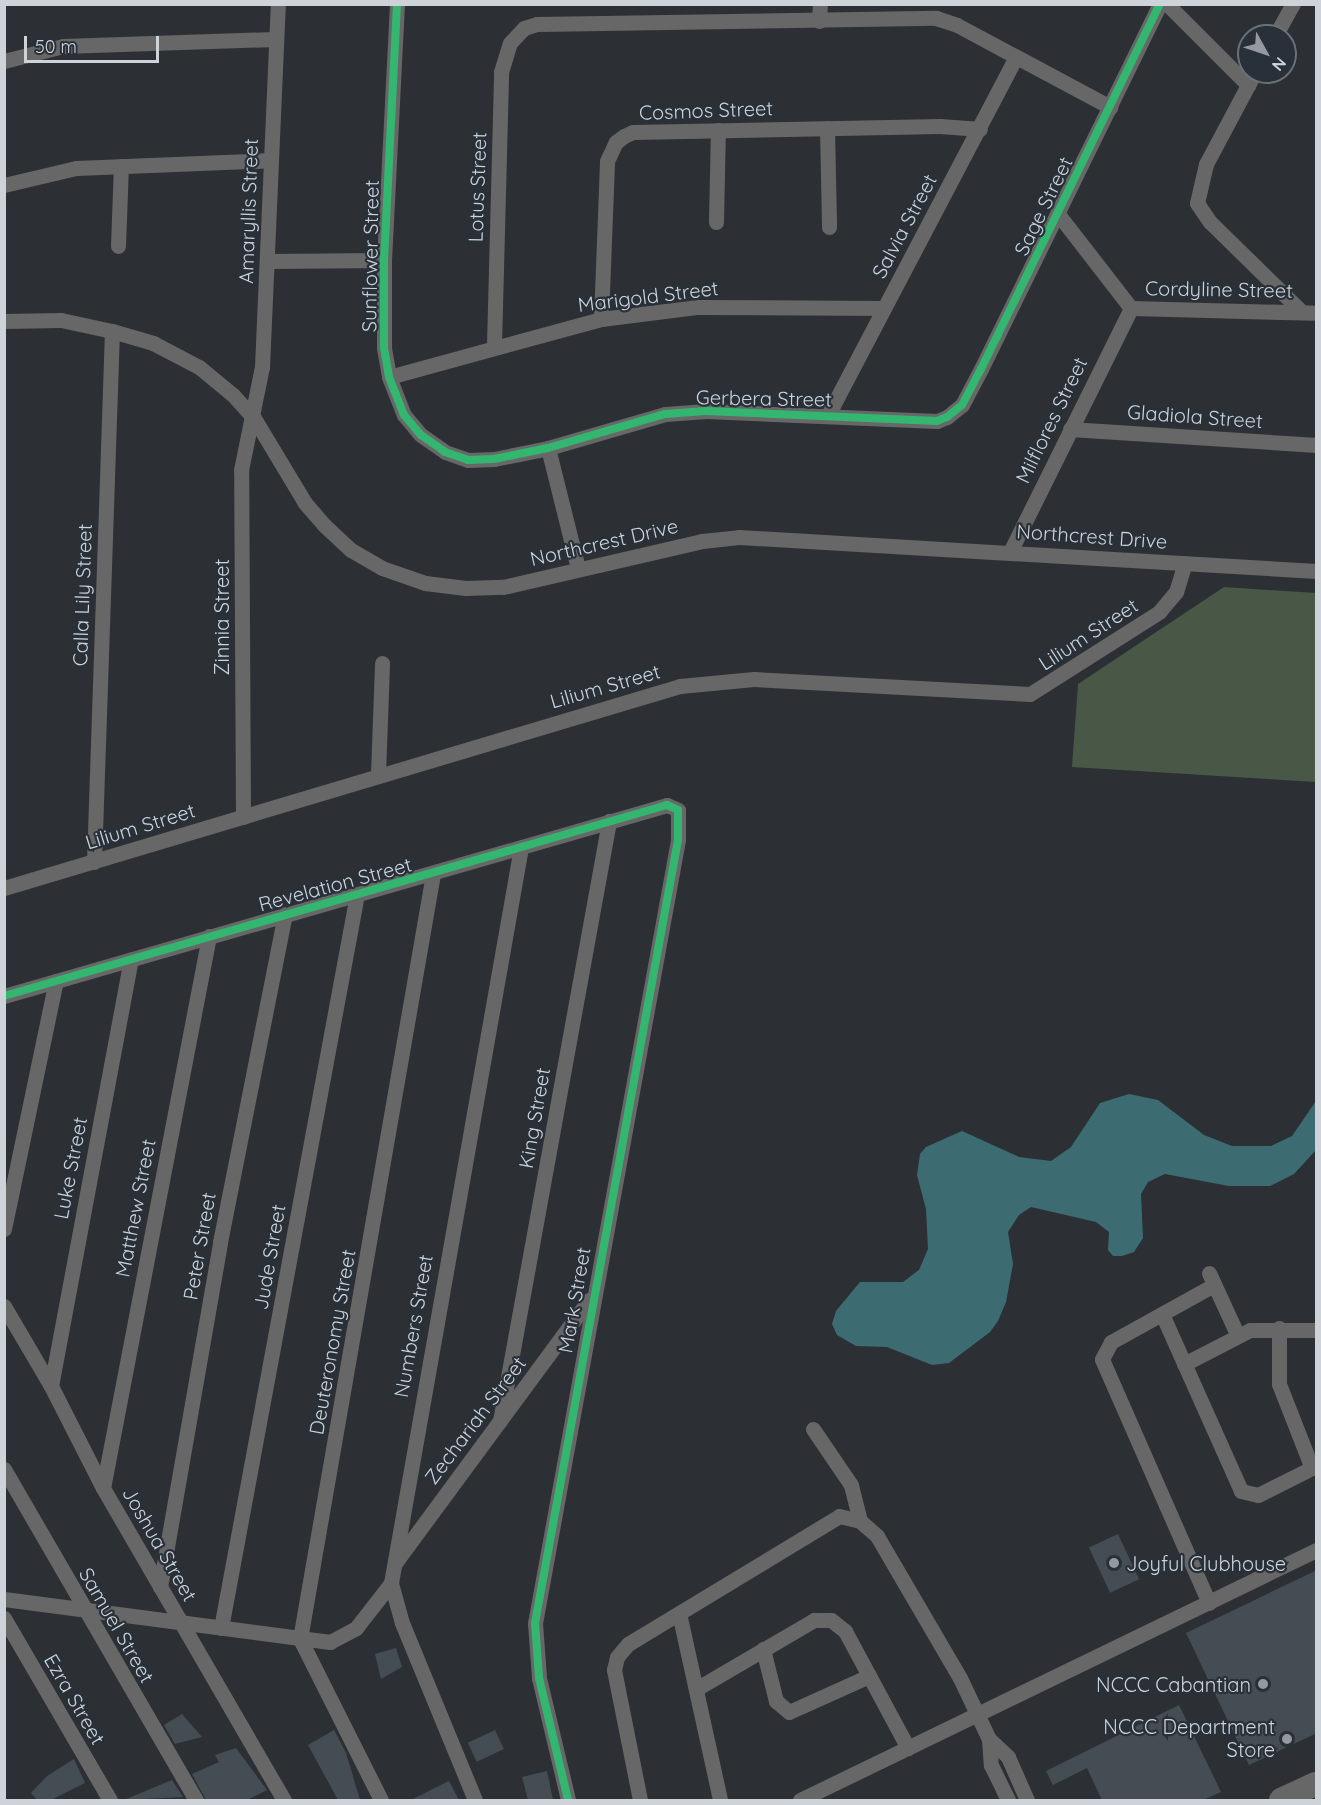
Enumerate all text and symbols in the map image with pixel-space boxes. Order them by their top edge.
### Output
scale bar [27,24,162,62]
north arrow [1237,24,1297,84]
text: 50 m [35,35,77,58]
text: N [1268,53,1291,75]
street label: Cosmos Street [638,96,774,124]
street label: Lotus Street [463,131,491,243]
street label: Amaryllis Street [233,138,263,284]
street label: Sage Street [1009,153,1077,259]
street label: Salvia Street [867,170,941,282]
street label: Sunflower Street [357,180,383,332]
street label: Marigold Street [576,275,720,317]
street label: Cordyline Street [1145,276,1293,302]
street label: Milflores Street [1010,353,1092,487]
street label: Gerbera Street [696,385,832,411]
street label: Gladiola Street [1126,399,1264,433]
street label: Northcrest Drive [528,513,680,571]
street label: Northcrest Drive [1016,519,1168,553]
street label: Calla Lily Street [68,523,96,667]
street label: Zinnia Street [209,559,233,675]
street label: Lilium Street [1034,593,1142,675]
street label: Lilium Street [547,659,663,713]
street label: Lilium Street [82,798,198,854]
street label: Revelation Street [256,852,414,916]
street label: King Street [513,1066,555,1170]
street label: Luke Street [48,1115,92,1221]
street label: Matthew Street [110,1137,160,1279]
street label: Peter Street [178,1190,220,1302]
street label: Jude Street [248,1203,290,1311]
street label: Mark Street [553,1245,595,1355]
street label: Deuteronomy Street [304,1247,360,1437]
street label: Numbers Street [389,1253,437,1399]
street label: Zechariah Street [419,1351,531,1489]
street label: Joshua Street [118,1483,202,1605]
place label: Joyful Clubhouse [1126,1551,1286,1575]
marker: Joyful Clubhouse [1107,1556,1121,1570]
street label: Samuel Street [74,1563,160,1687]
street label: Ezra Street [39,1649,111,1749]
place label: NCCC Cabantian [1096,1672,1251,1696]
marker: NCCC Cabantian [1256,1677,1270,1691]
place label: NCCC Department Store [1103,1715,1275,1762]
marker: NCCC Department Store [1280,1732,1294,1746]

